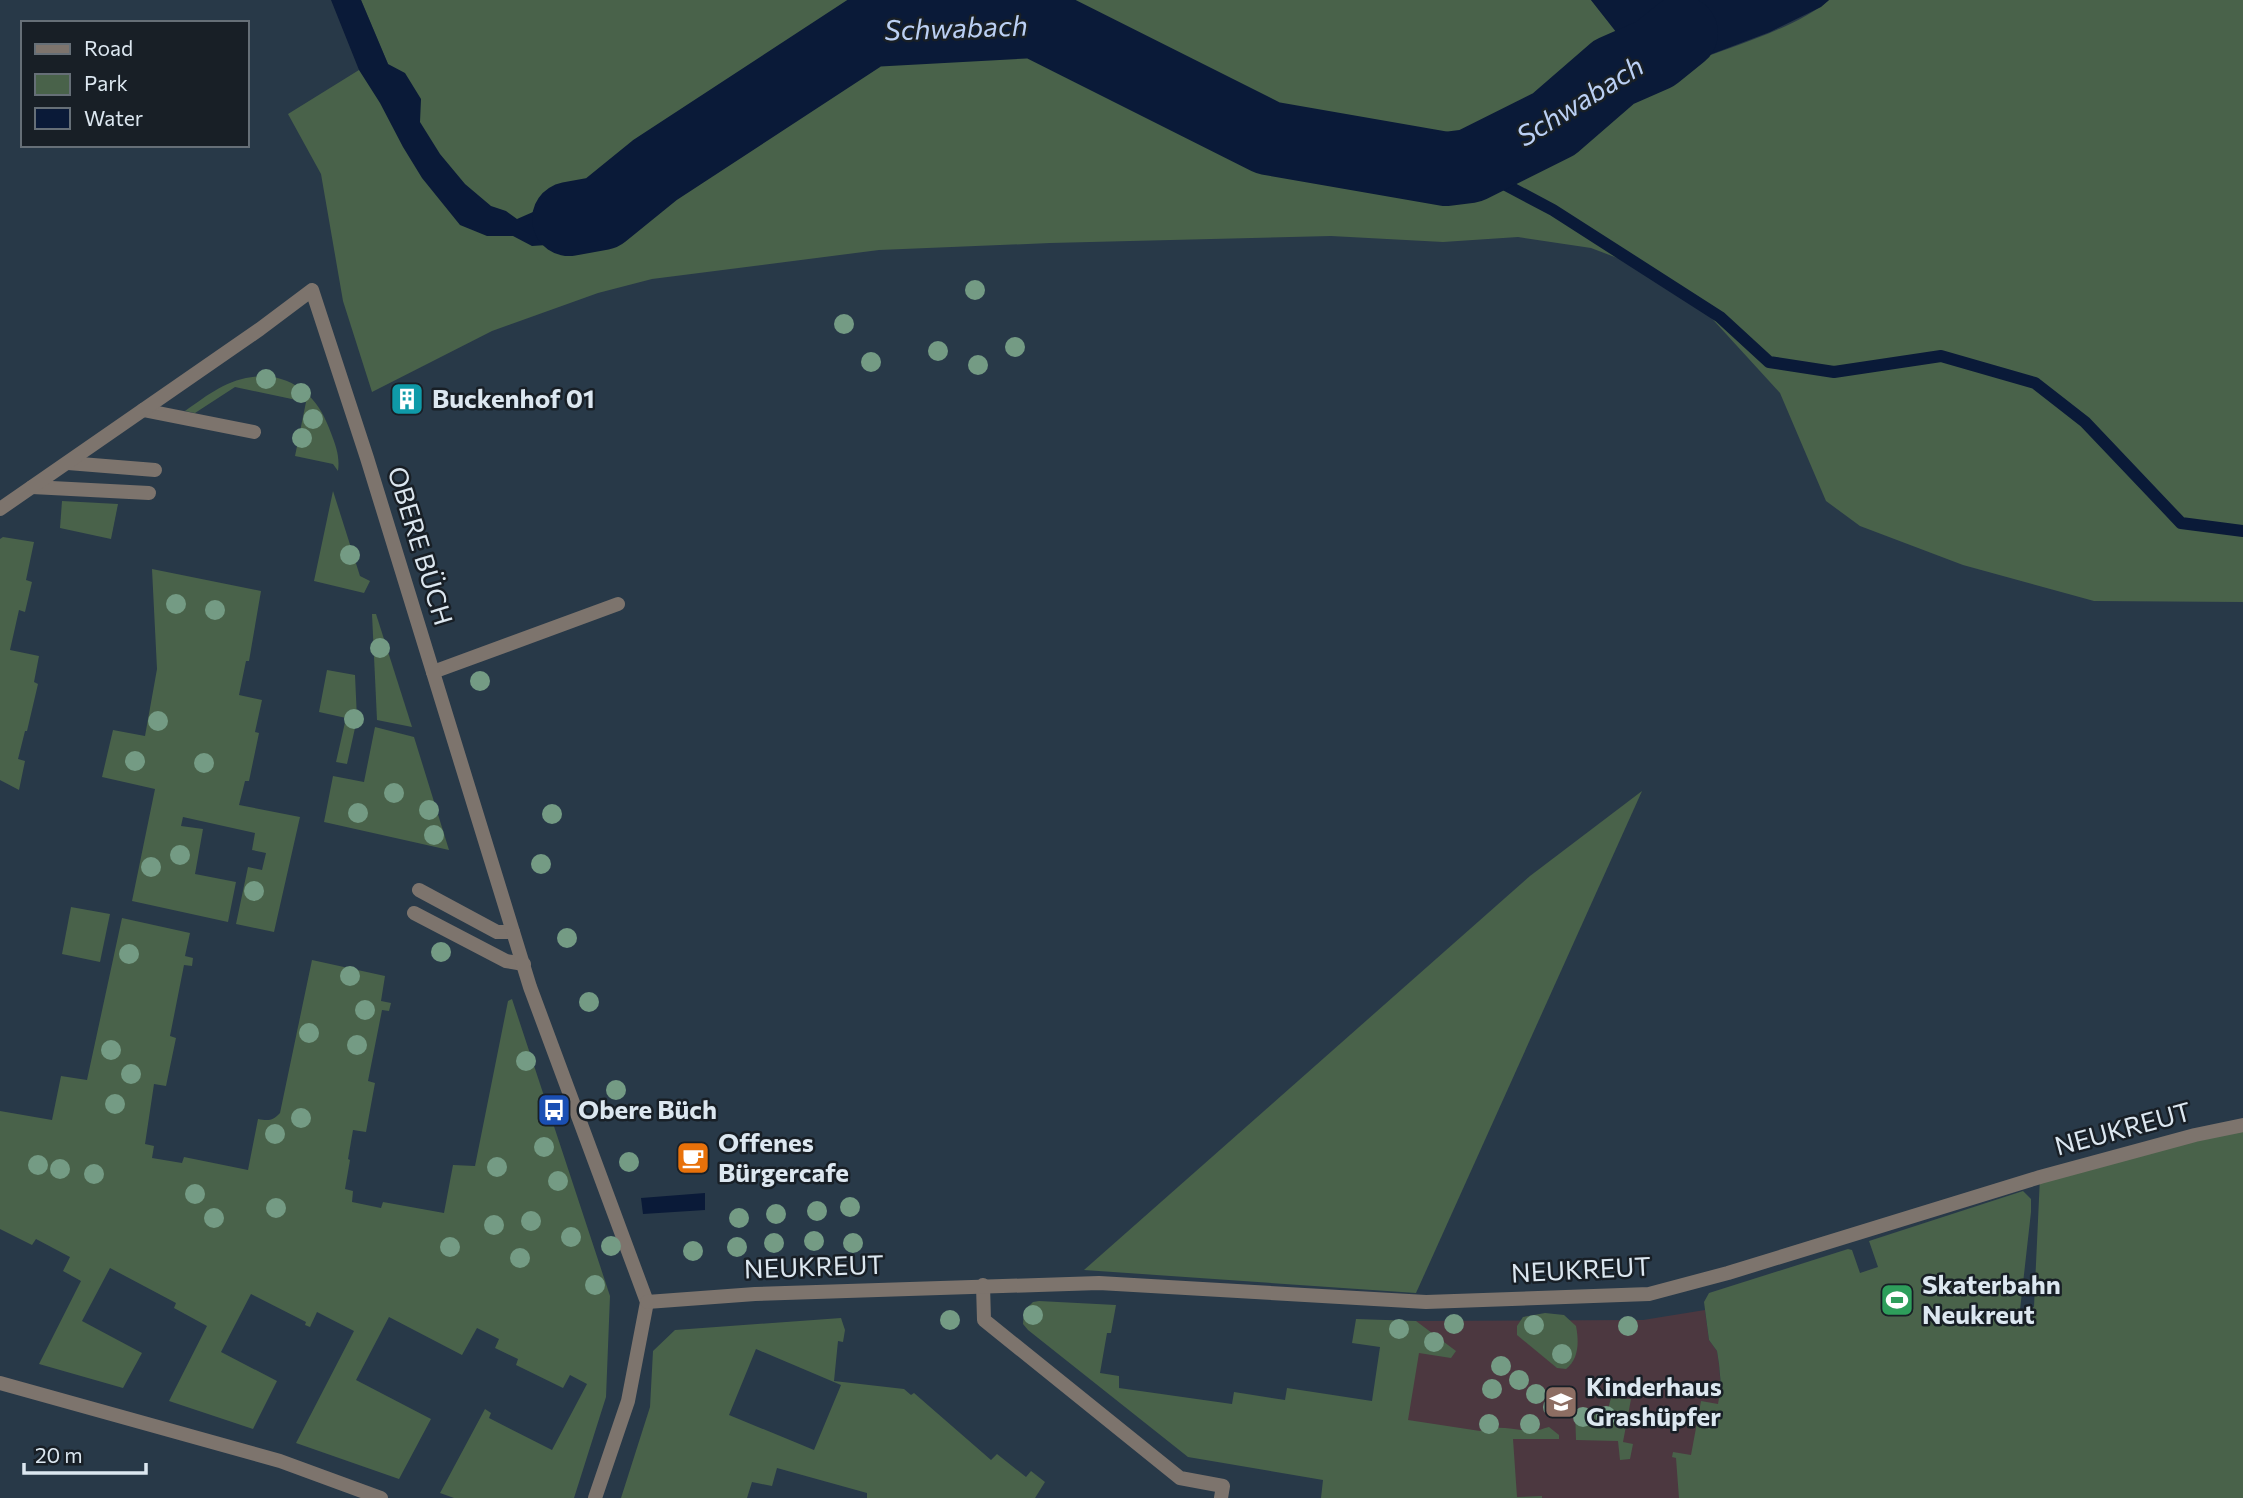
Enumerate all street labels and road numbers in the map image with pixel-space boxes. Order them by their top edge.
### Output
street label: OBERE BÜCH [383,462,460,629]
street label: NEUKREUT [2051,1094,2194,1161]
street label: NEUKREUT [743,1248,884,1283]
street label: NEUKREUT [1510,1249,1652,1288]

